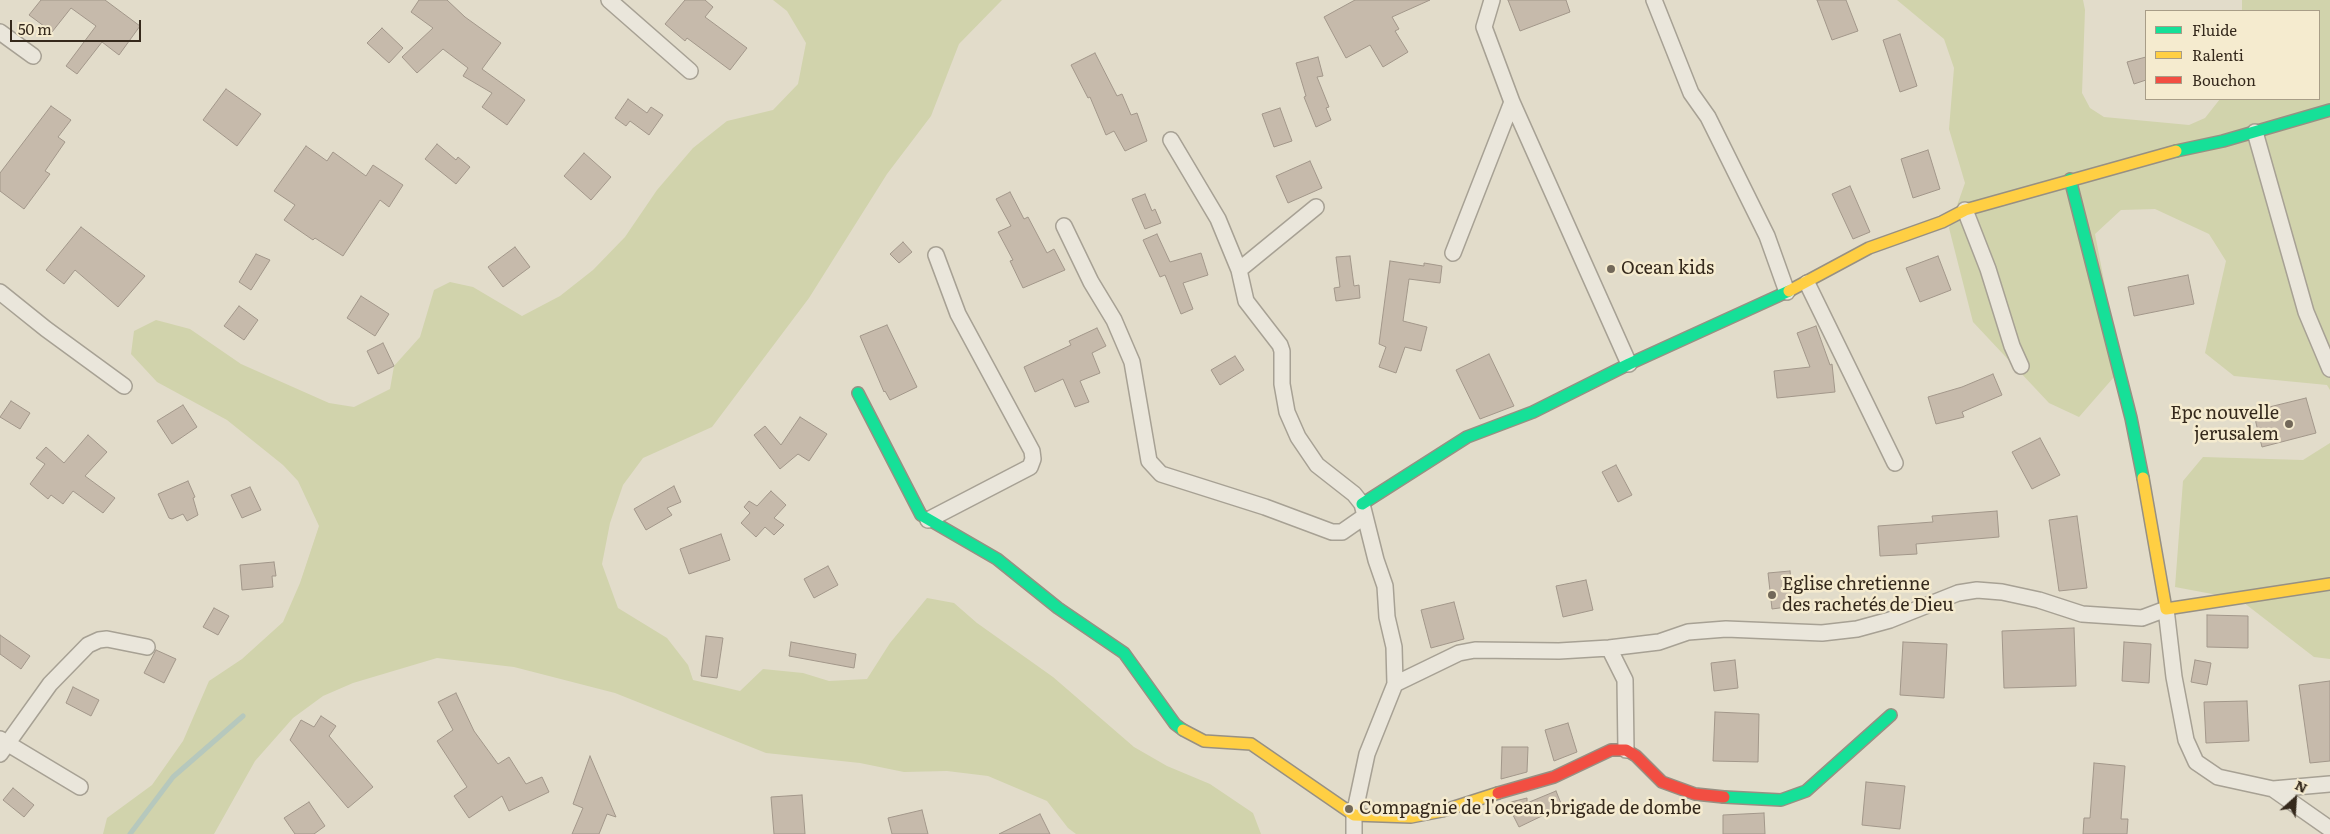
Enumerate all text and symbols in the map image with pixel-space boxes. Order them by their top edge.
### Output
scale bar [12,10,144,42]
legend [2145,10,2320,100]
text: 50 m [18,17,52,40]
text: Fluide [2192,18,2237,41]
text: Ralenti [2192,43,2244,66]
text: Bouchon [2192,68,2256,91]
place label: Ocean kids [1621,258,1714,280]
marker: Ocean kids [1605,263,1617,275]
place label: Epc nouvelle jerusalem [2170,403,2279,446]
marker: Epc nouvelle jerusalem [2283,418,2295,430]
place label: Eglise chretienne des rachetés de Dieu [1782,574,1954,616]
marker: Eglise chretienne des rachetés de Dieu [1766,589,1778,601]
north arrow [2270,774,2320,824]
text: N [2292,774,2311,797]
place label: Compagnie de l'ocean,brigade de dombe [1359,798,1701,820]
marker: Compagnie de l'ocean,brigade de dombe [1343,803,1355,815]

